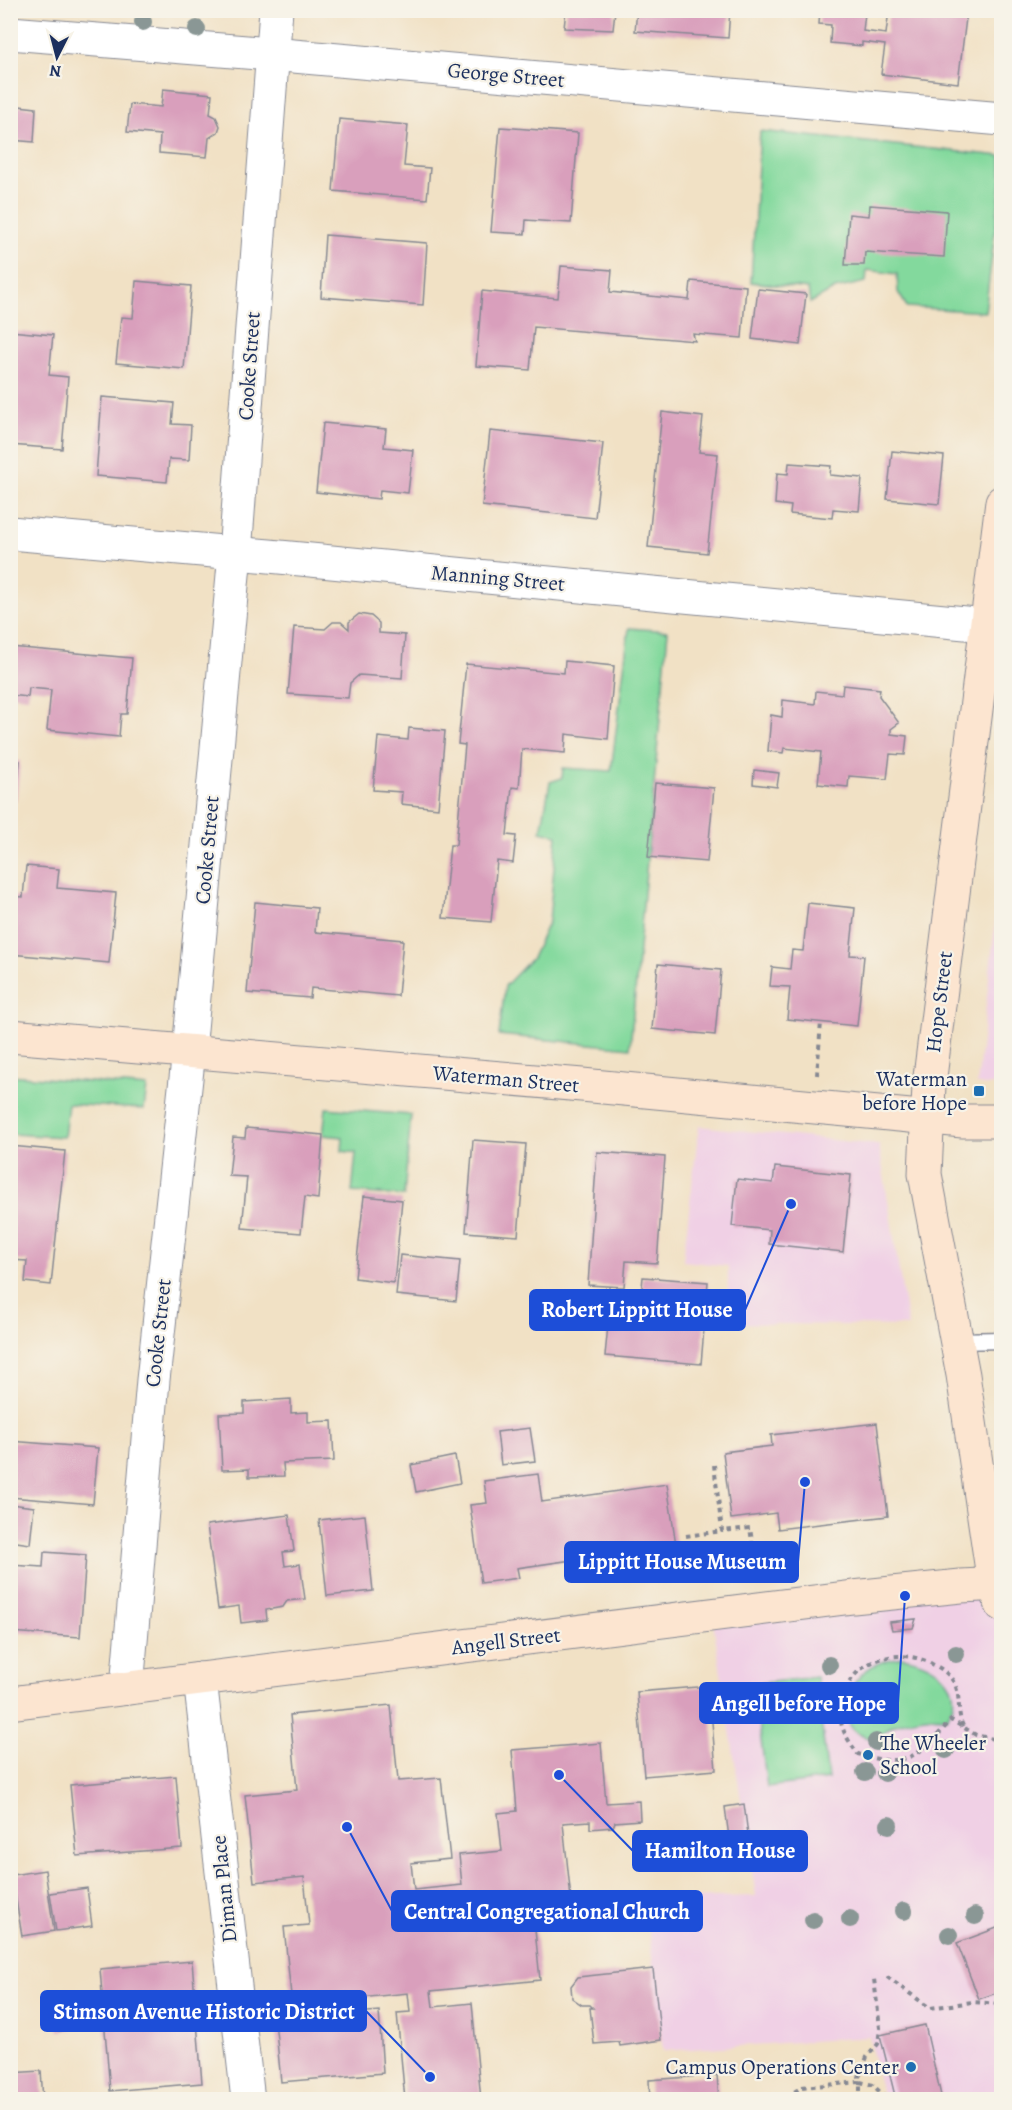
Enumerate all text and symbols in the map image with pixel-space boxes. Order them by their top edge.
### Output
north arrow [27,27,87,87]
street label: George Street [446,56,566,94]
text: N [48,59,62,82]
street label: Cooke Street [231,311,267,421]
street label: Manning Street [430,558,566,598]
street label: Cooke Street [188,794,226,905]
street label: Hope Street [919,950,959,1054]
street label: Waterman Street [431,1059,580,1099]
place label: Waterman before Hope [862,1065,967,1117]
marker: Waterman before Hope [972,1084,986,1098]
street label: Cooke Street [138,1277,178,1389]
callout: Robert Lippitt House [530,1290,745,1330]
text: Robert Lippitt House [541,1295,733,1325]
callout: Lippitt House Museum [565,1542,798,1582]
text: Lippitt House Museum [578,1547,786,1577]
street label: Angell Street [449,1620,562,1662]
callout: Angell before Hope [700,1683,898,1723]
text: Angell before Hope [711,1689,886,1719]
place label: The Wheeler School [880,1729,986,1781]
marker: The Wheeler School [861,1748,875,1762]
callout: Hamilton House [633,1831,807,1871]
street label: Diman Place [204,1834,244,1944]
text: Hamilton House [645,1836,795,1866]
callout: Central Congregational Church [392,1891,702,1931]
text: Central Congregational Church [404,1897,690,1927]
callout: Stimson Avenue Historic District [41,1991,366,2031]
text: Stimson Avenue Historic District [53,1997,355,2027]
place label: Campus Operations Center [665,2053,899,2081]
marker: Campus Operations Center [904,2060,918,2074]

